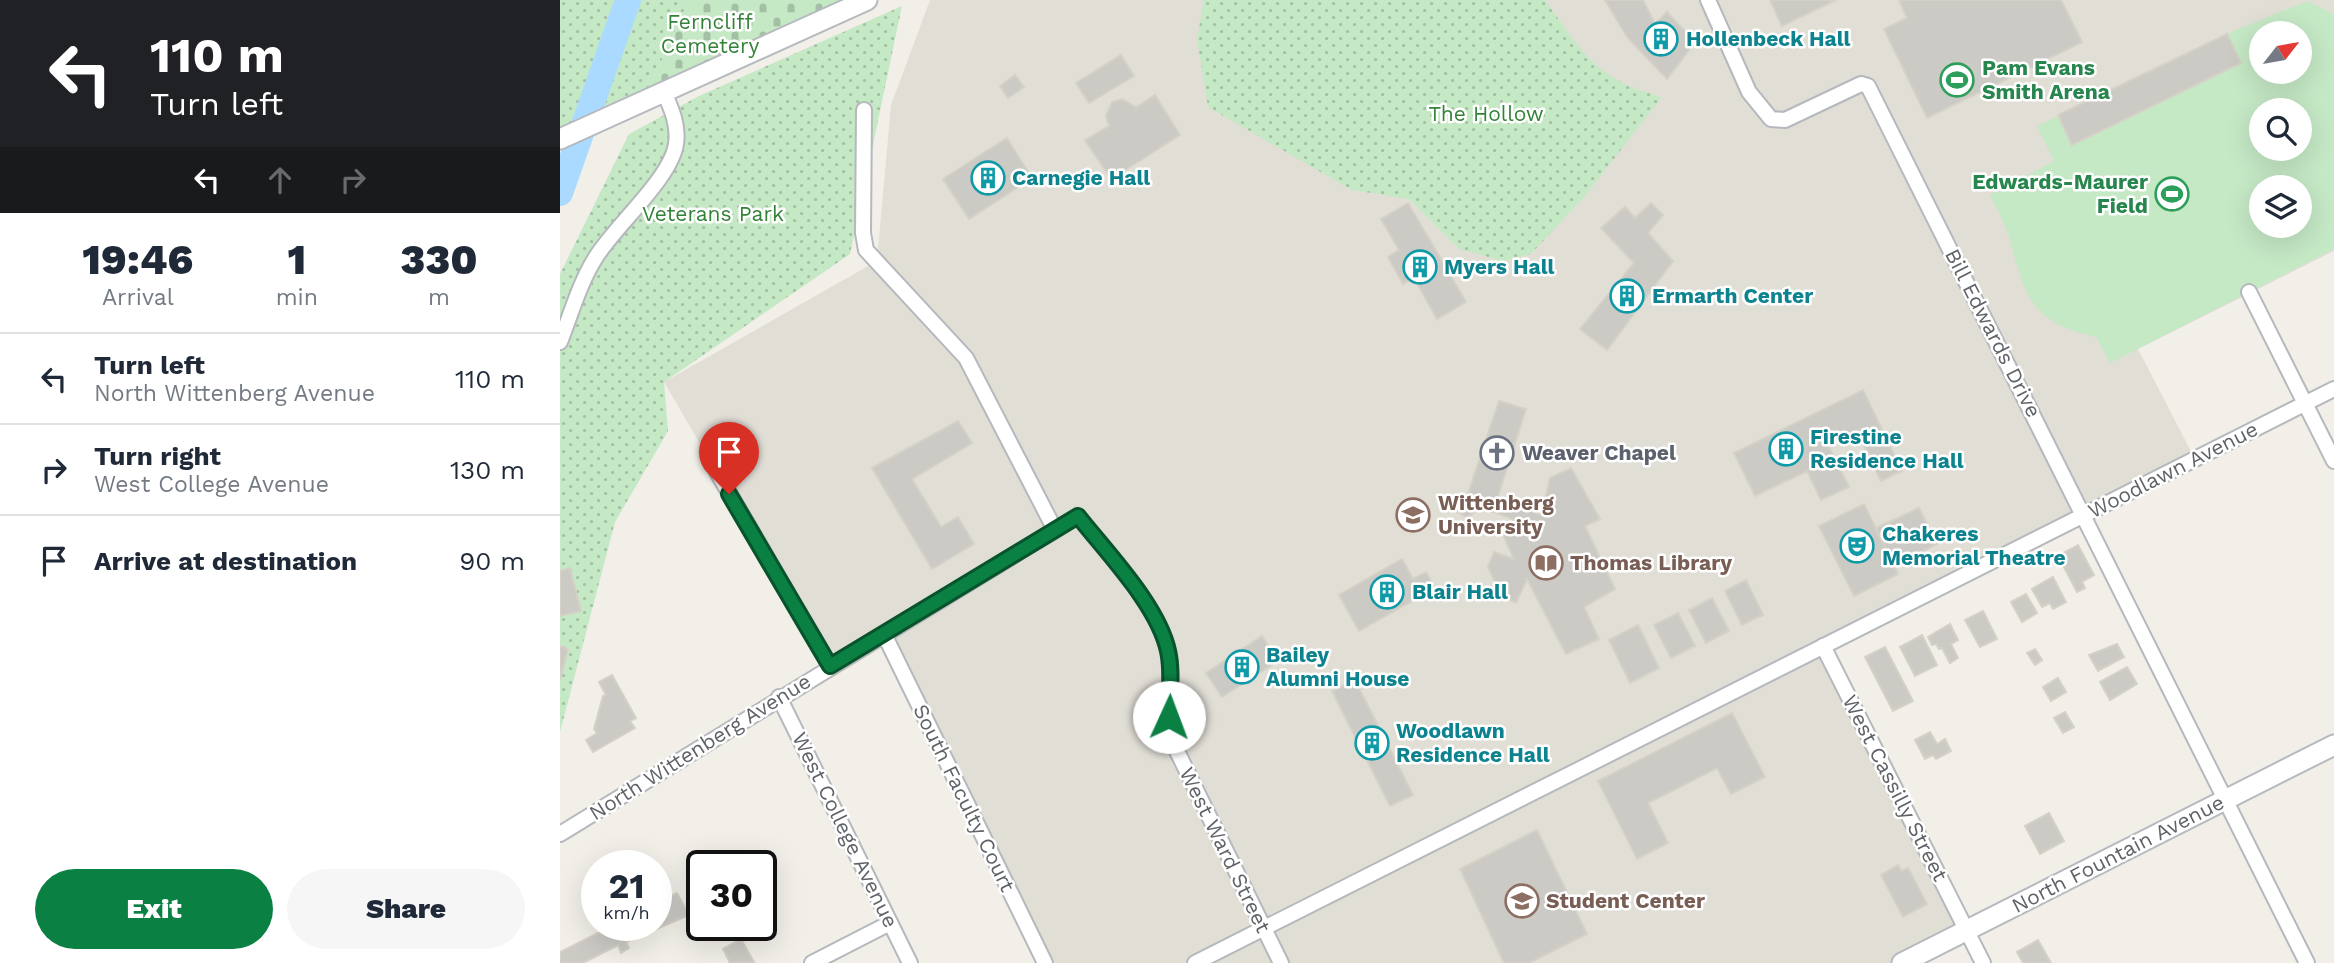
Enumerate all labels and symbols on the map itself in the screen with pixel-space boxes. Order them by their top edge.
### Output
park label: Ferncliff Cemetery [661,9,759,58]
building icon: Hollenbeck Hall [1642,20,1680,58]
north arrow [2249,21,2312,84]
place label: Hollenbeck Hall [1686,26,1851,51]
place label: Pam Evans Smith Arena [1982,55,2111,104]
sports icon: Pam Evans Smith Arena [1938,61,1976,99]
park label: The Hollow [1428,101,1544,126]
building icon: Carnegie Hall [969,159,1007,197]
place label: Carnegie Hall [1012,165,1150,190]
place label: Edwards-Maurer Field [1972,169,2148,218]
sports icon: Edwards-Maurer Field [2153,175,2191,213]
park label: Veterans Park [642,201,784,226]
street label: Bill Edwards Drive [1940,244,2047,421]
building icon: Myers Hall [1401,248,1439,286]
place label: Myers Hall [1444,254,1555,279]
building icon: Ermarth Center [1608,277,1646,315]
place label: Ermarth Center [1652,283,1813,308]
street label: Woodlawn Avenue [2084,416,2262,523]
pin [699,422,759,494]
place label: Firestine Residence Hall [1810,424,1964,473]
building icon: Firestine Residence Hall [1767,430,1805,468]
church icon: Weaver Chapel [1478,434,1516,472]
place label: Weaver Chapel [1522,440,1676,465]
place label: Wittenberg University [1438,490,1554,539]
school or university icon: Wittenberg University [1394,496,1432,534]
place label: Chakeres Memorial Theatre [1882,521,2066,570]
theatre icon: Chakeres Memorial Theatre [1838,527,1876,565]
library icon: Thomas Library [1527,544,1565,582]
place label: Thomas Library [1570,550,1732,575]
building icon: Blair Hall [1368,573,1406,611]
place label: Blair Hall [1412,579,1508,604]
place label: Bailey Alumni House [1266,642,1409,691]
building icon: Bailey Alumni House [1223,648,1261,686]
street label: North Wittenberg Avenue [584,668,815,825]
position arrow [1132,680,1206,754]
street label: West Cassilly Street [1838,690,1953,885]
street label: South Faculty Court [908,700,1021,896]
place label: Woodlawn Residence Hall [1396,718,1550,767]
building icon: Woodlawn Residence Hall [1353,724,1391,762]
street label: West College Avenue [787,728,904,932]
street label: West Ward Street [1175,763,1276,937]
street label: North Fountain Avenue [2008,789,2228,918]
speed limit sign: 30 [686,850,777,941]
school or university icon: Student Center [1503,882,1541,920]
place label: Student Center [1546,888,1705,913]

